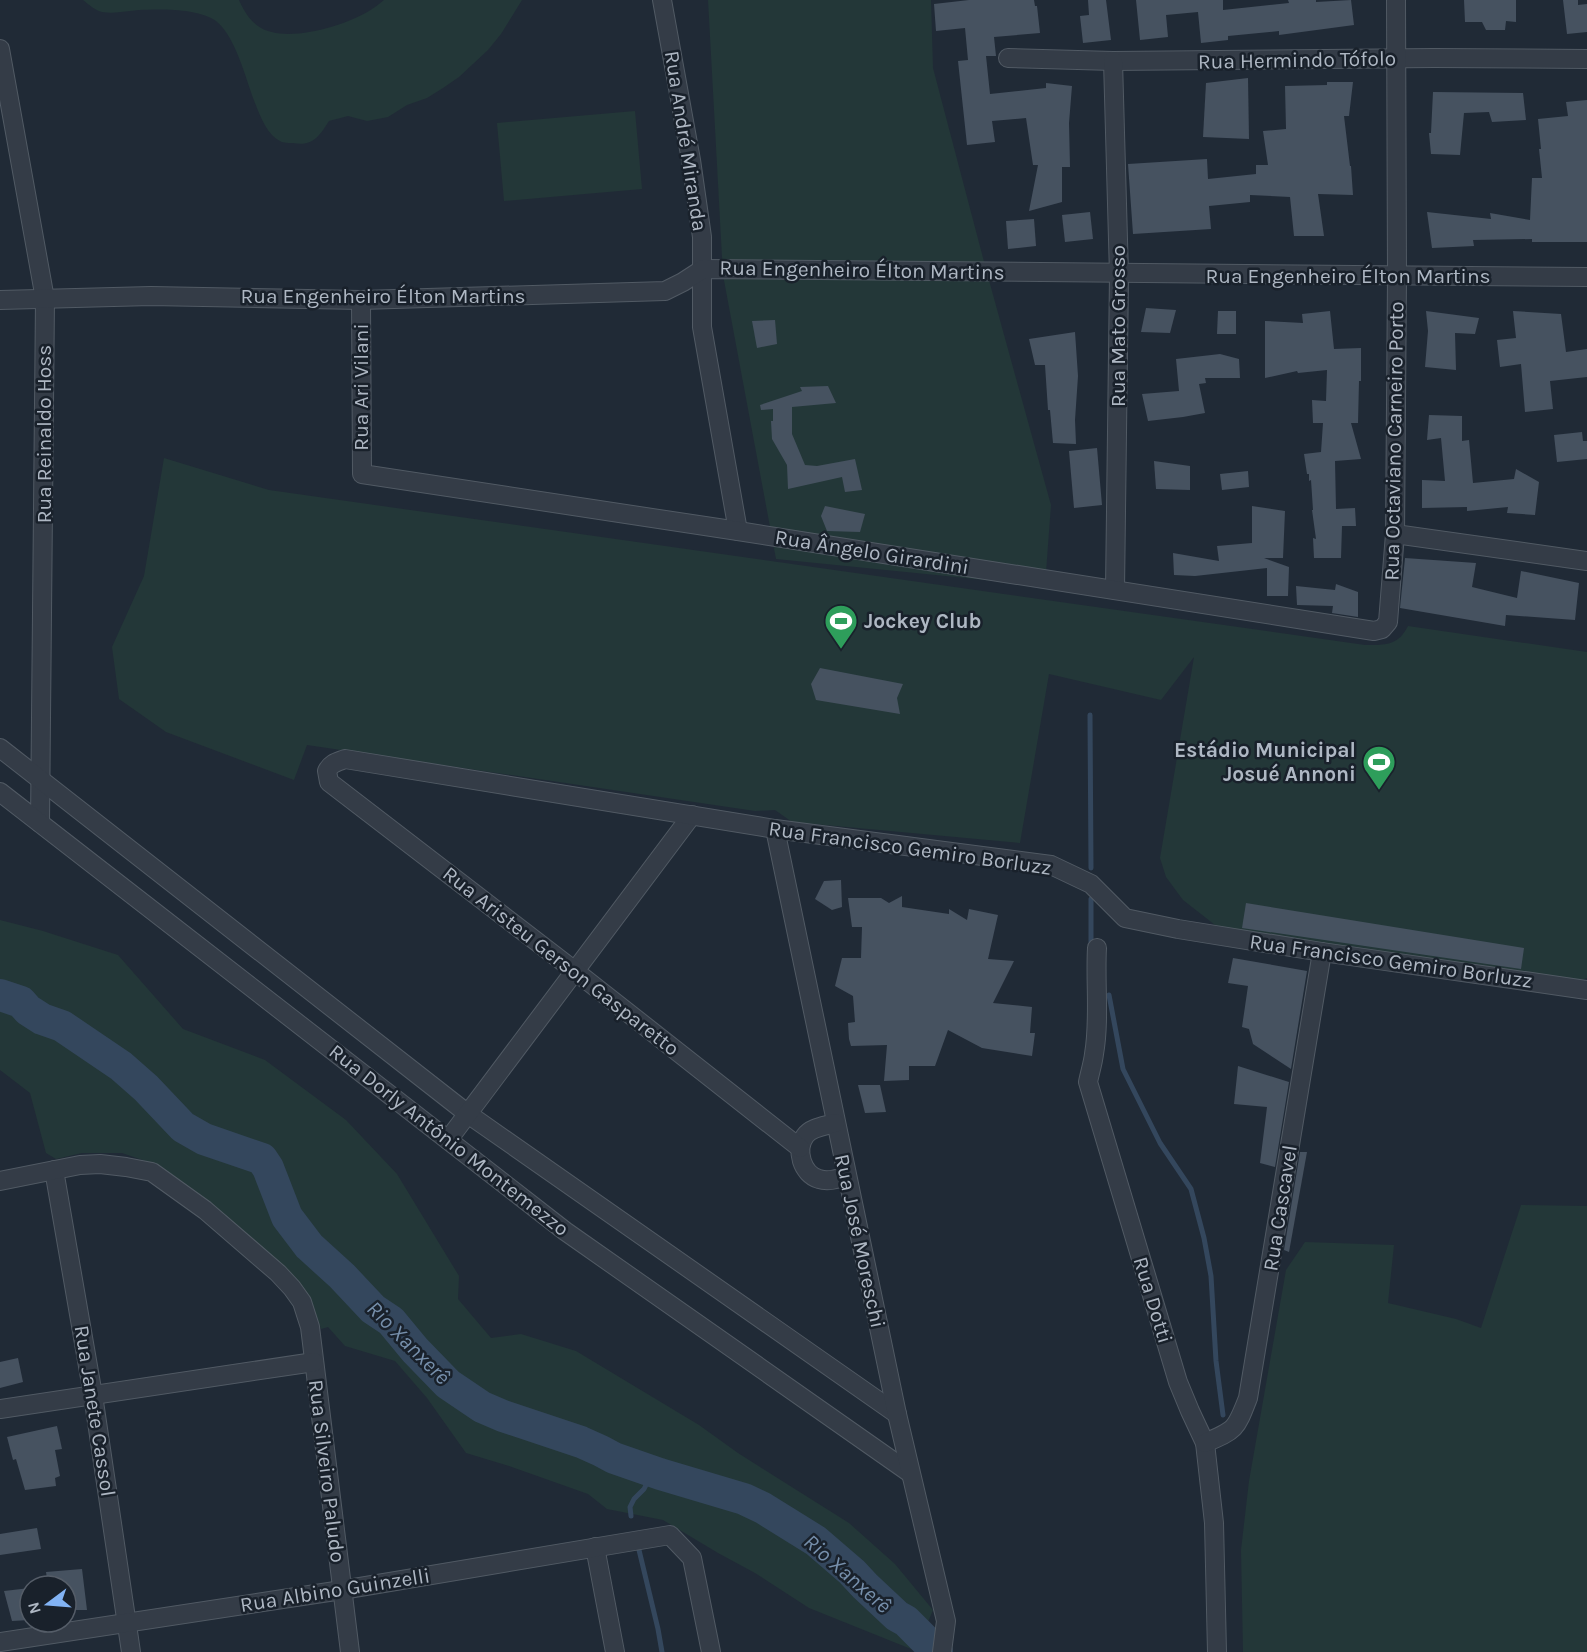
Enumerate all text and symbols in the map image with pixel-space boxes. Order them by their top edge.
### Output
street label: Rua Hermindo Tófolo [1198,46,1396,74]
street label: Rua André Miranda [660,49,712,233]
street label: Rua Mato Grosso [1106,245,1130,407]
street label: Rua Engenheiro Élton Martins [719,256,1005,284]
street label: Rua Engenheiro Élton Martins [1205,264,1491,288]
street label: Rua Engenheiro Élton Martins [240,284,526,308]
street label: Rua Octaviano Carneiro Porto [1380,301,1408,581]
street label: Rua Ari Vilani [349,323,373,451]
street label: Rua Reinaldo Hoss [32,345,56,523]
street label: Rua Ângelo Girardini [773,525,971,579]
sports icon: Jockey Club [823,603,859,650]
place label: Jockey Club [864,609,982,633]
place label: Estádio Municipal Josué Annoni [1174,738,1356,786]
sports icon: Estádio Municipal Josué Annoni [1361,744,1397,791]
street label: Rua Francisco Gemiro Borluzz [767,816,1053,880]
street label: Rua Aristeu Gerson Gasparetto [438,861,684,1061]
street label: Rua Francisco Gemiro Borluzz [1248,929,1534,993]
street label: Rua Dorly Antônio Montemezzo [324,1039,574,1241]
street label: Rua Cascavel [1258,1143,1302,1273]
street label: Rua José Moreschi [830,1152,890,1330]
street label: Rua Dotti [1128,1254,1178,1346]
water label: Rio Xanxerê [361,1296,455,1390]
street label: Rua Janete Cassol [70,1324,120,1498]
street label: Rua Silveiro Paludo [304,1378,350,1564]
water label: Rio Xanxerê [798,1529,896,1619]
street label: Rua Albino Guinzelli [238,1563,432,1617]
north arrow [18,1574,78,1634]
text: N [23,1600,45,1616]

